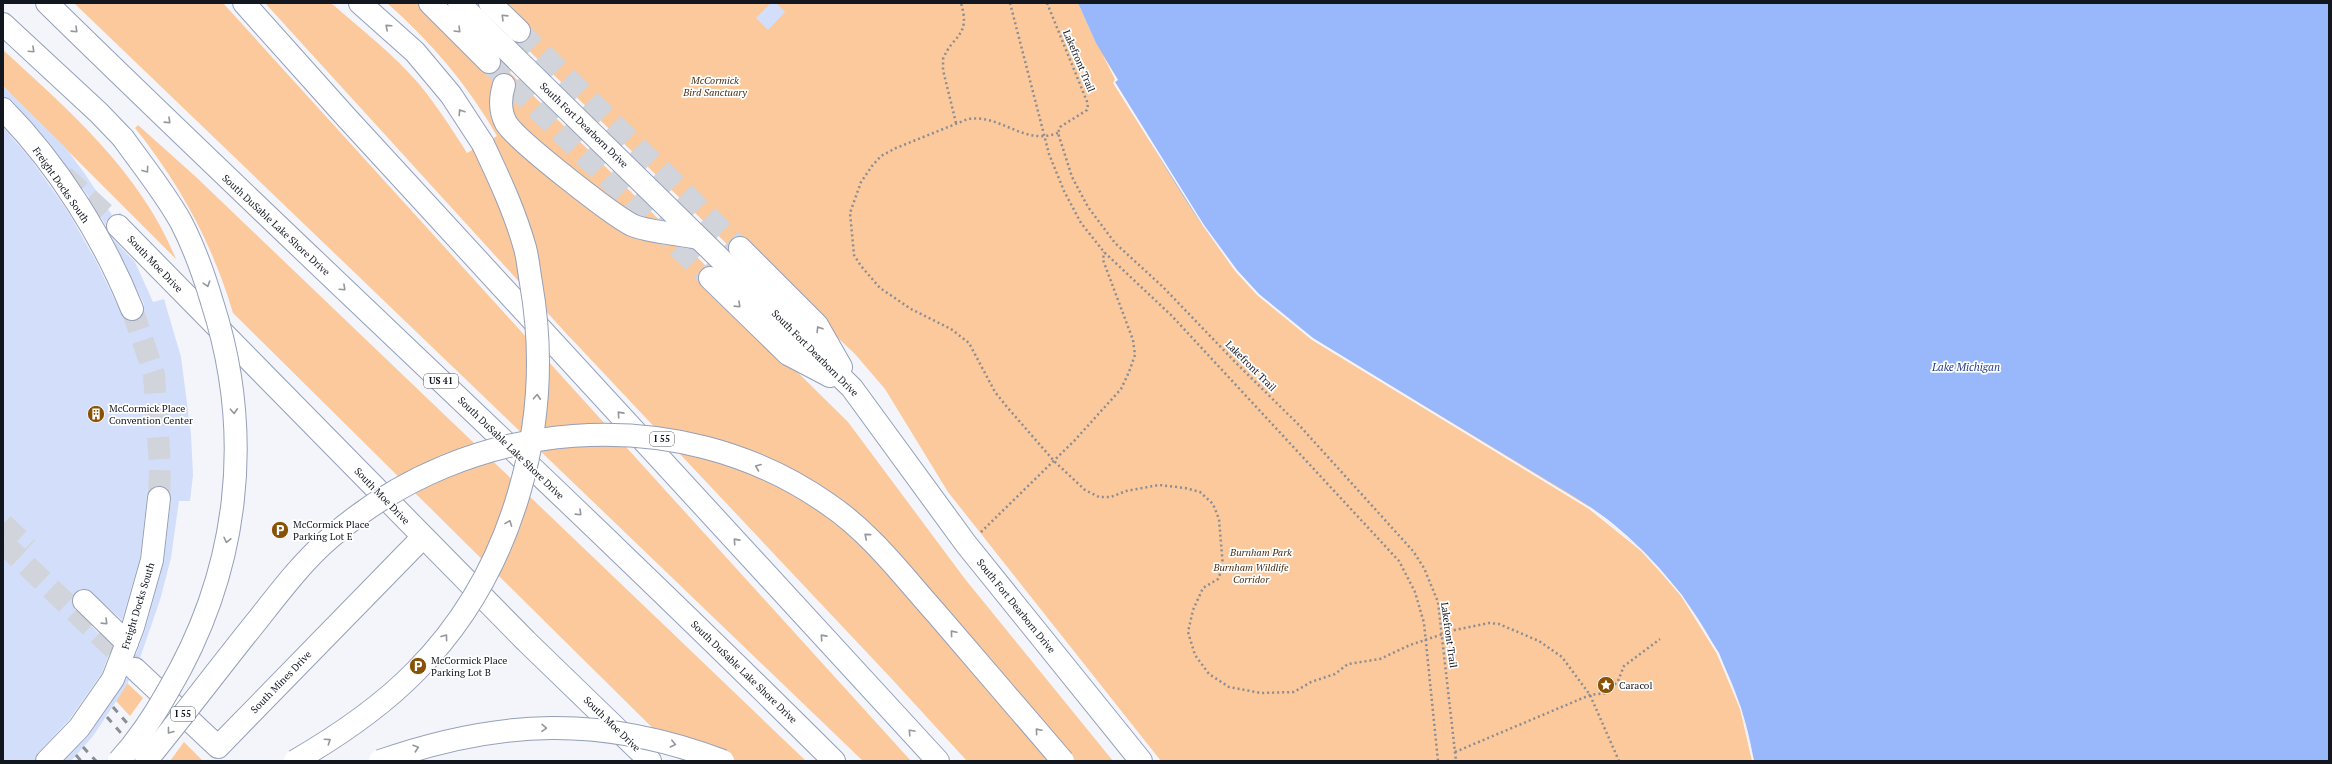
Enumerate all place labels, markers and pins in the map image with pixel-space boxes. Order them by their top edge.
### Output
place label: McCormick Place Convention Center [109,402,193,427]
building icon: McCormick Place Convention Center [86,404,106,424]
place label: McCormick Place Parking Lot E [293,518,369,543]
parking icon: McCormick Place Parking Lot E [270,520,290,540]
place label: McCormick Place Parking Lot B [431,654,507,679]
parking icon: McCormick Place Parking Lot B [408,656,428,676]
place icon: Caracol [1596,675,1616,695]
place label: Caracol [1619,679,1652,692]

